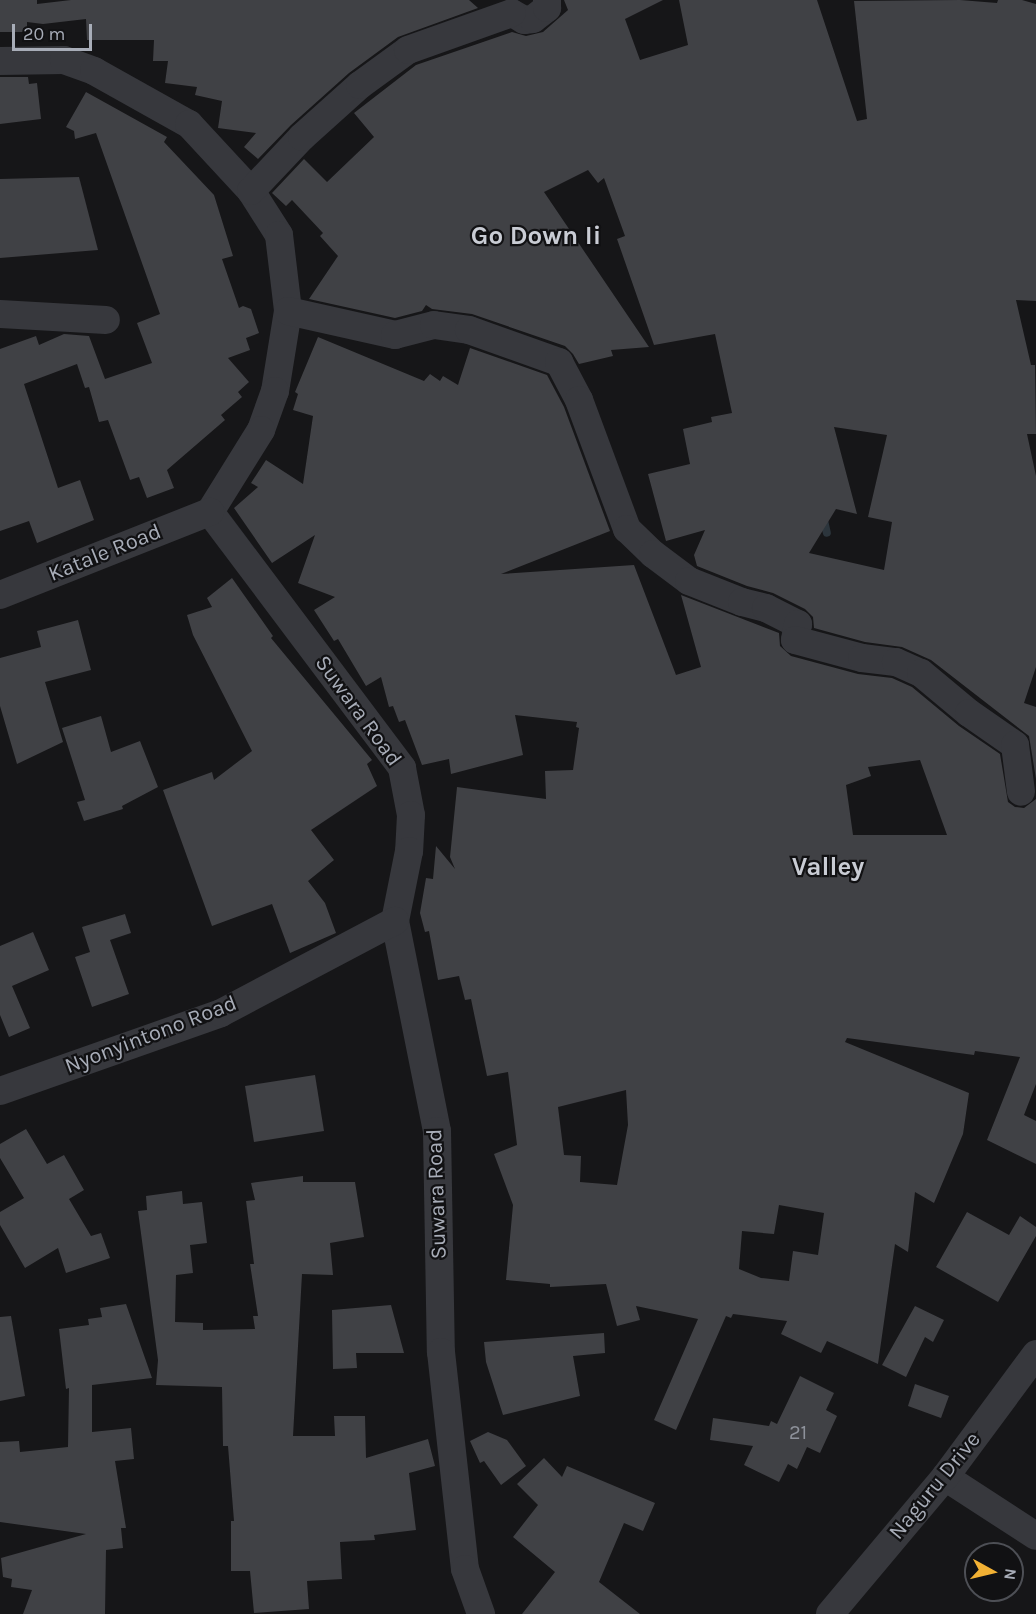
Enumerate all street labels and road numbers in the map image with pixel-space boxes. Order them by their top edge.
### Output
street label: Katale Road [45,518,165,588]
street label: Suwara Road [309,650,407,772]
street label: Nyonyintono Road [61,990,241,1080]
street label: Suwara Road [422,1128,452,1260]
street label: Naguru Drive [884,1427,986,1545]

